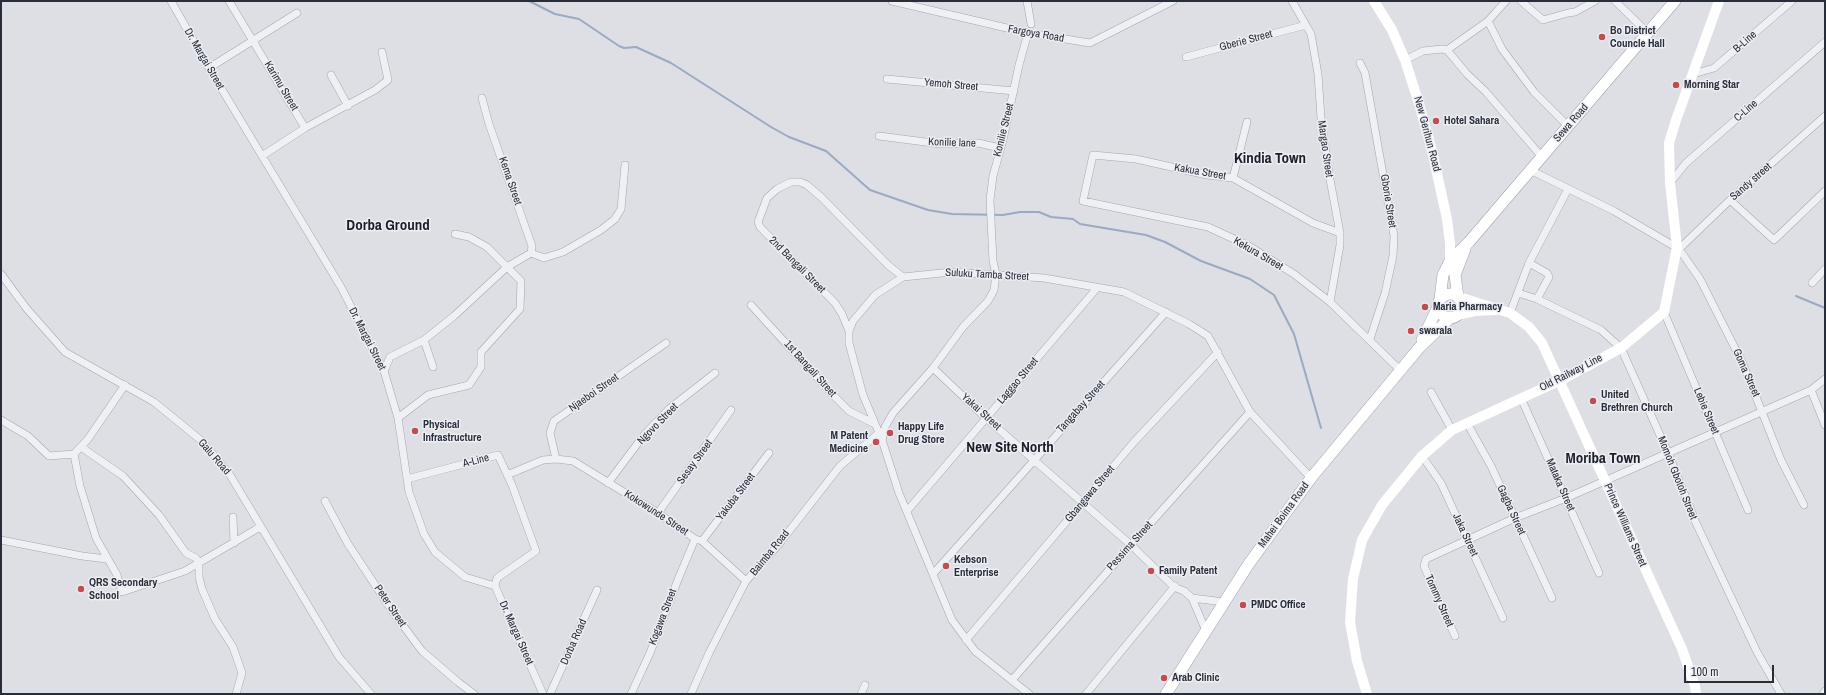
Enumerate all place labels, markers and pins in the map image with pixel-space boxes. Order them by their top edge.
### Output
place label: Bo District Councle Hall [1610,24,1665,50]
marker: Bo District Councle Hall [1597,32,1607,42]
place label: Morning Star [1684,78,1740,92]
marker: Morning Star [1671,80,1681,90]
place label: Hotel Sahara [1444,114,1499,128]
marker: Hotel Sahara [1431,116,1441,126]
place label: Maria Pharmacy [1433,300,1502,314]
marker: Maria Pharmacy [1420,302,1430,312]
place label: swarala [1419,324,1452,338]
marker: swarala [1406,326,1416,336]
place label: United Brethren Church [1601,388,1673,414]
marker: United Brethren Church [1588,396,1598,406]
place label: Physical Infrastructure [423,418,482,444]
place label: Happy Life Drug Store [898,420,945,446]
marker: Physical Infrastructure [410,426,420,436]
marker: Happy Life Drug Store [885,428,895,438]
place label: M Patent Medicine [829,429,868,455]
marker: M Patent Medicine [871,437,881,447]
place label: Kebson Enterprise [954,553,999,579]
marker: Kebson Enterprise [941,561,951,571]
place label: Family Patent [1159,564,1217,578]
marker: Family Patent [1146,566,1156,576]
place label: QRS Secondary School [89,576,157,602]
marker: QRS Secondary School [76,584,86,594]
place label: PMDC Office [1251,598,1306,612]
marker: PMDC Office [1238,600,1248,610]
place label: Arab Clinic [1172,671,1220,685]
marker: Arab Clinic [1159,673,1169,683]

